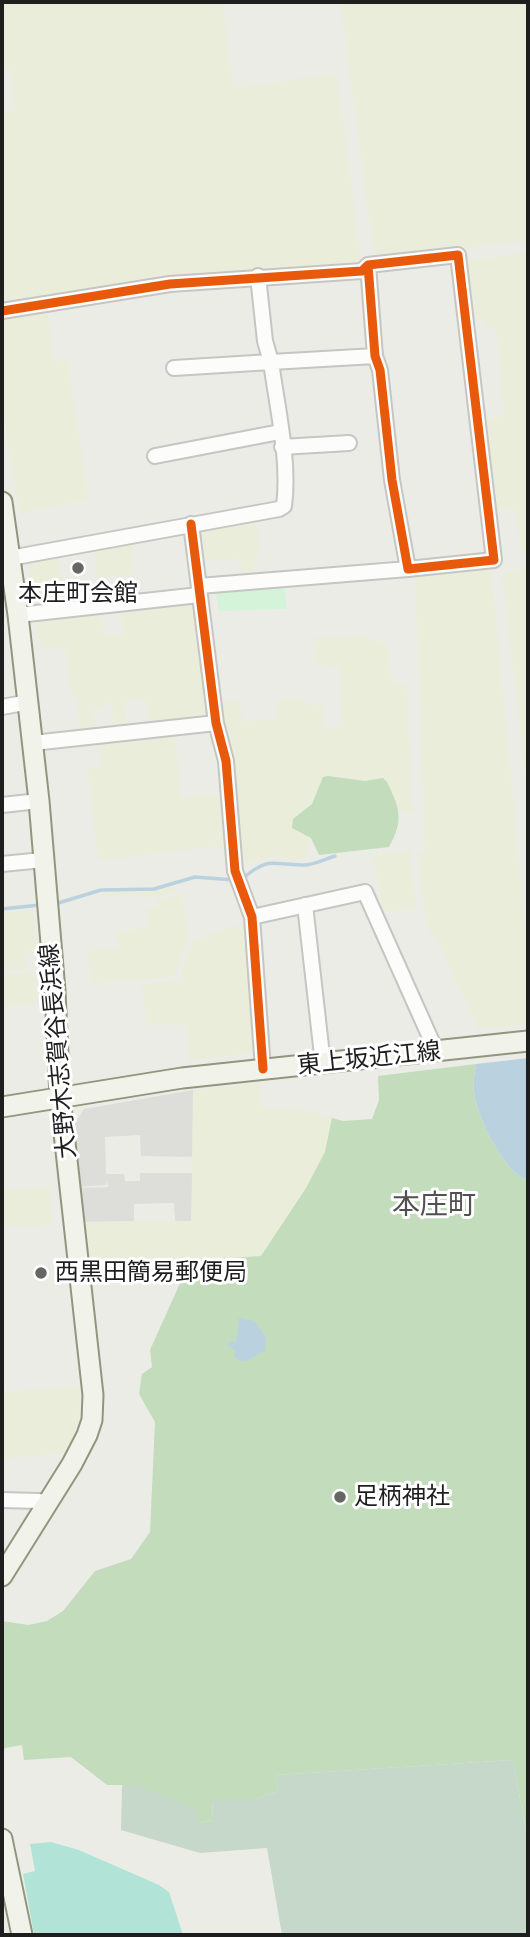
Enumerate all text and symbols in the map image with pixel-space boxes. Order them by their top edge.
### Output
marker: 本庄町会館 [70,560,86,576]
place label: 本庄町会館 [18,580,138,608]
street label: 大野木志賀谷長浜線 [35,942,83,1160]
street label: 東上坂近江線 [296,1037,442,1081]
district label: 本庄町 [392,1189,476,1223]
place label: 西黒田簡易郵便局 [55,1259,247,1287]
marker: 西黒田簡易郵便局 [33,1265,49,1281]
place label: 足柄神社 [354,1483,450,1511]
marker: 足柄神社 [332,1489,348,1505]

